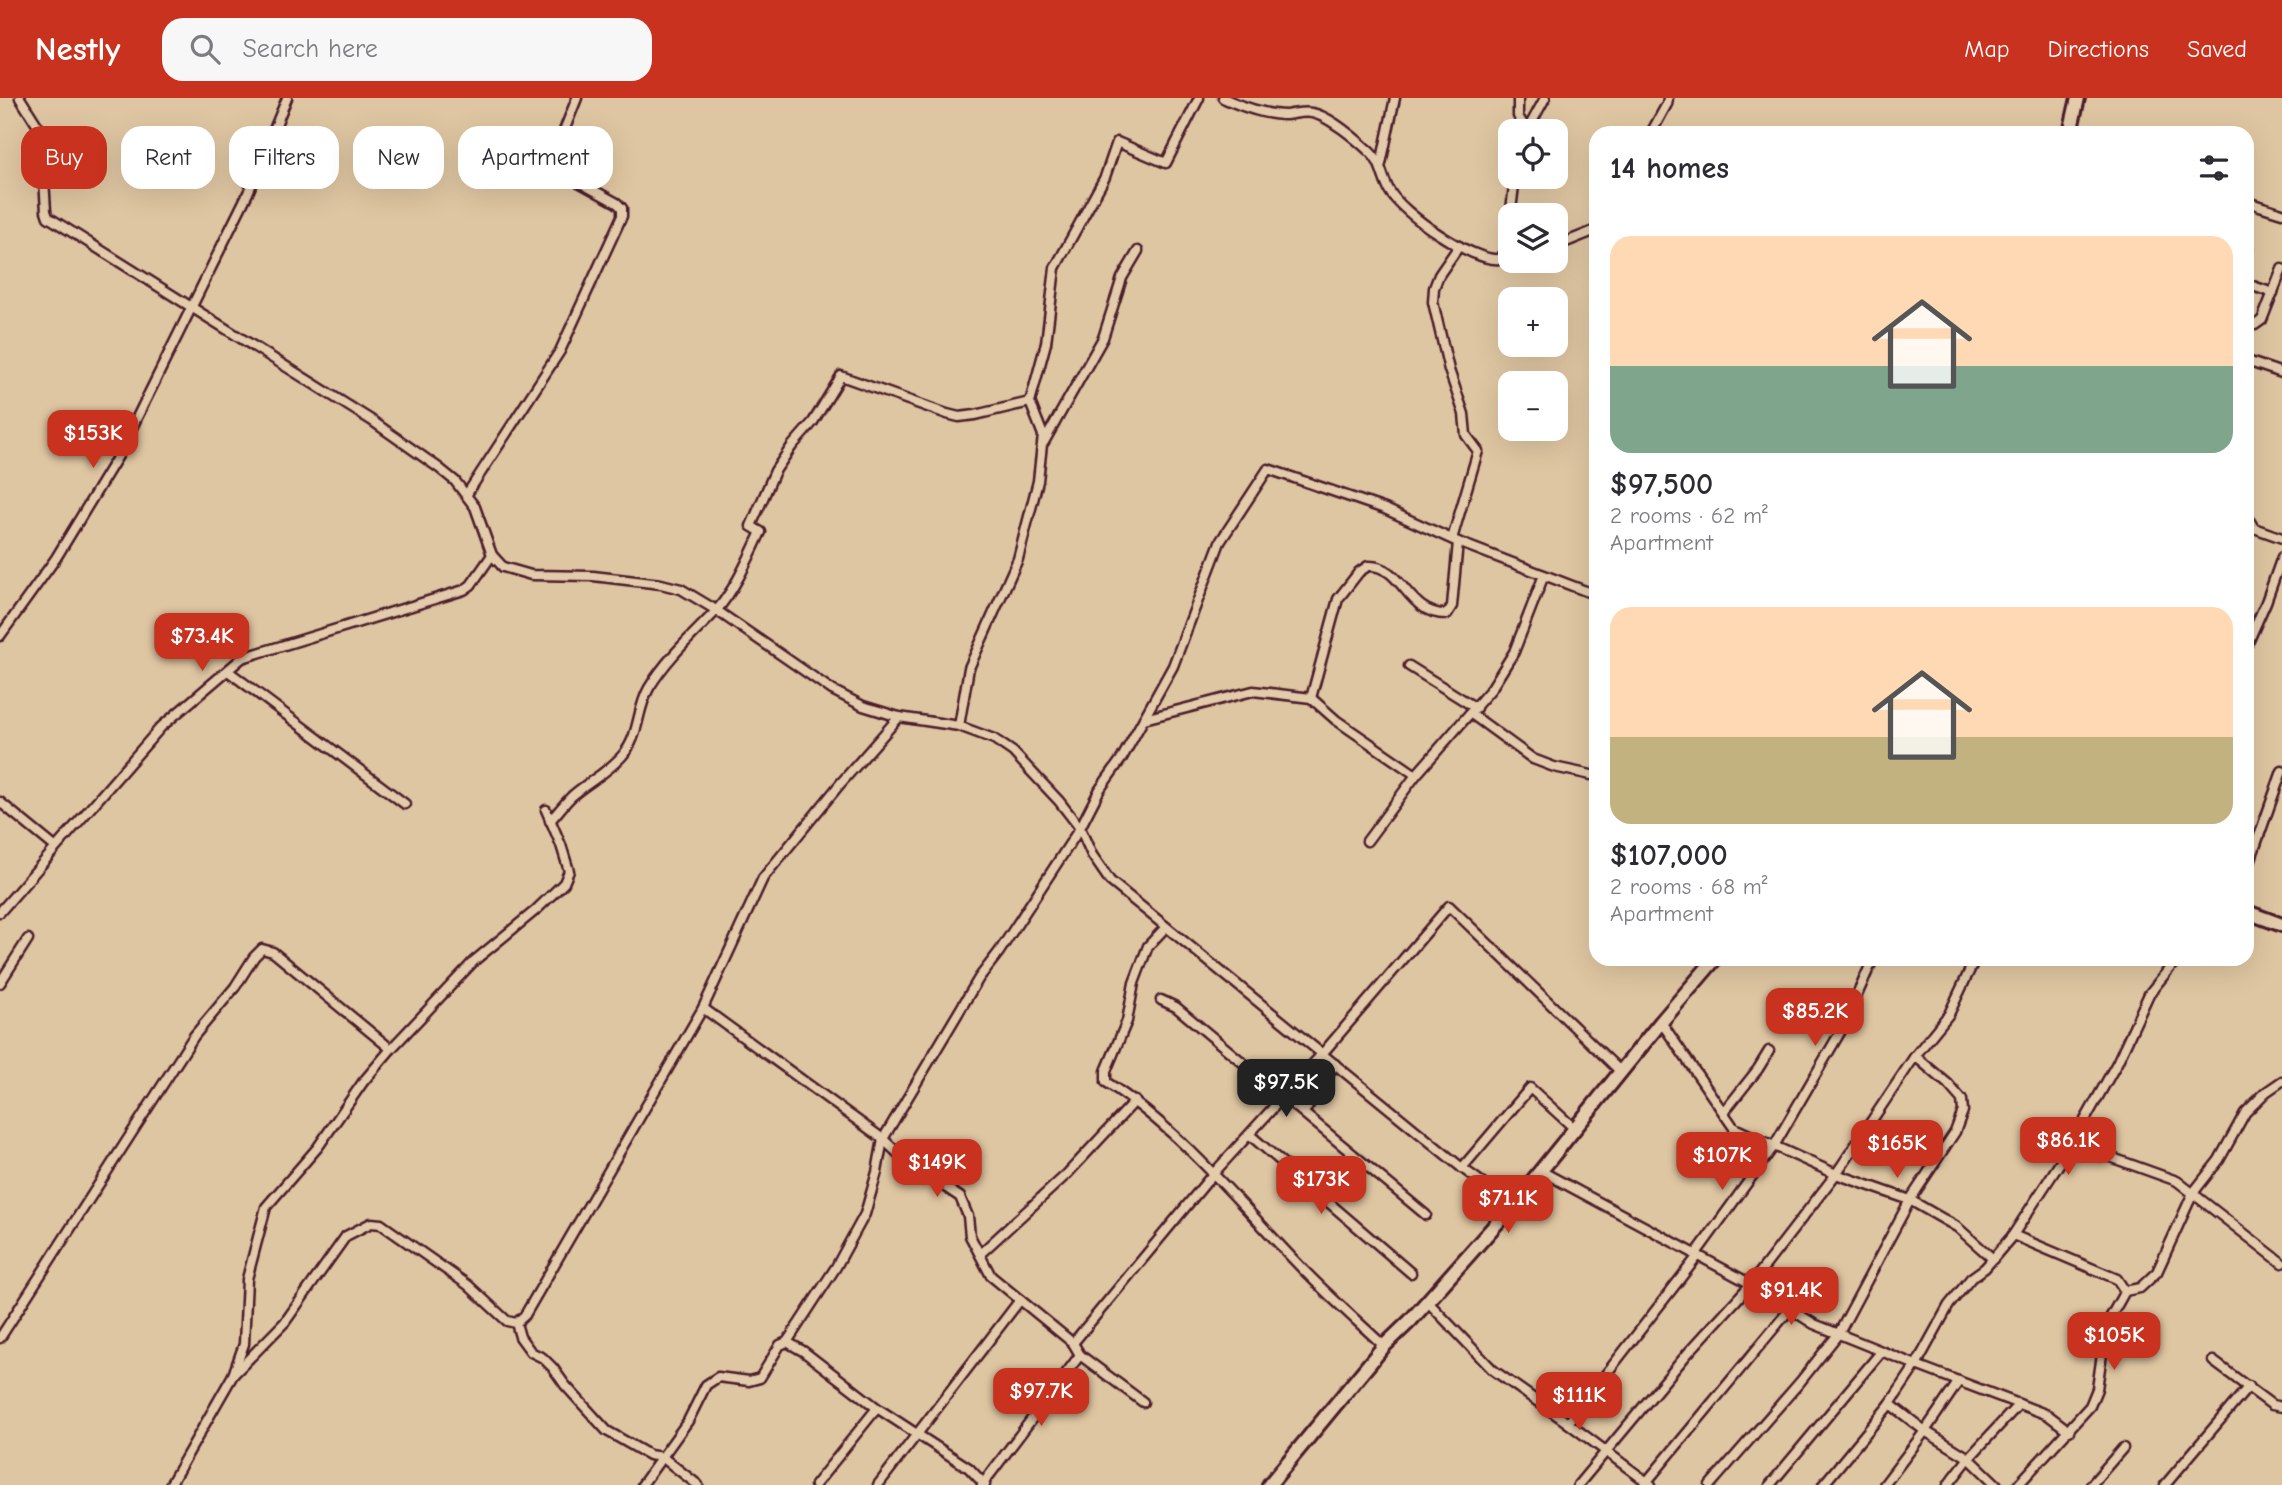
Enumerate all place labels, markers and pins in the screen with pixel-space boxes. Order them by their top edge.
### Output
pin: $153K [44,410,142,470]
pin: $73.4K [145,614,259,673]
pin: $85.2K [1758,988,1872,1048]
pin: $97.5K [1229,1060,1343,1119]
pin: $86.1K [2011,1118,2125,1177]
pin: $165K [1848,1121,1946,1180]
pin: $107K [1673,1132,1771,1192]
pin: $149K [888,1140,986,1199]
pin: $173K [1272,1156,1370,1216]
pin: $71.1K [1451,1176,1565,1235]
pin: $91.4K [1734,1268,1848,1327]
pin: $105K [2065,1312,2163,1372]
pin: $97.7K [984,1368,1098,1428]
pin: $111K [1530,1372,1628,1432]

